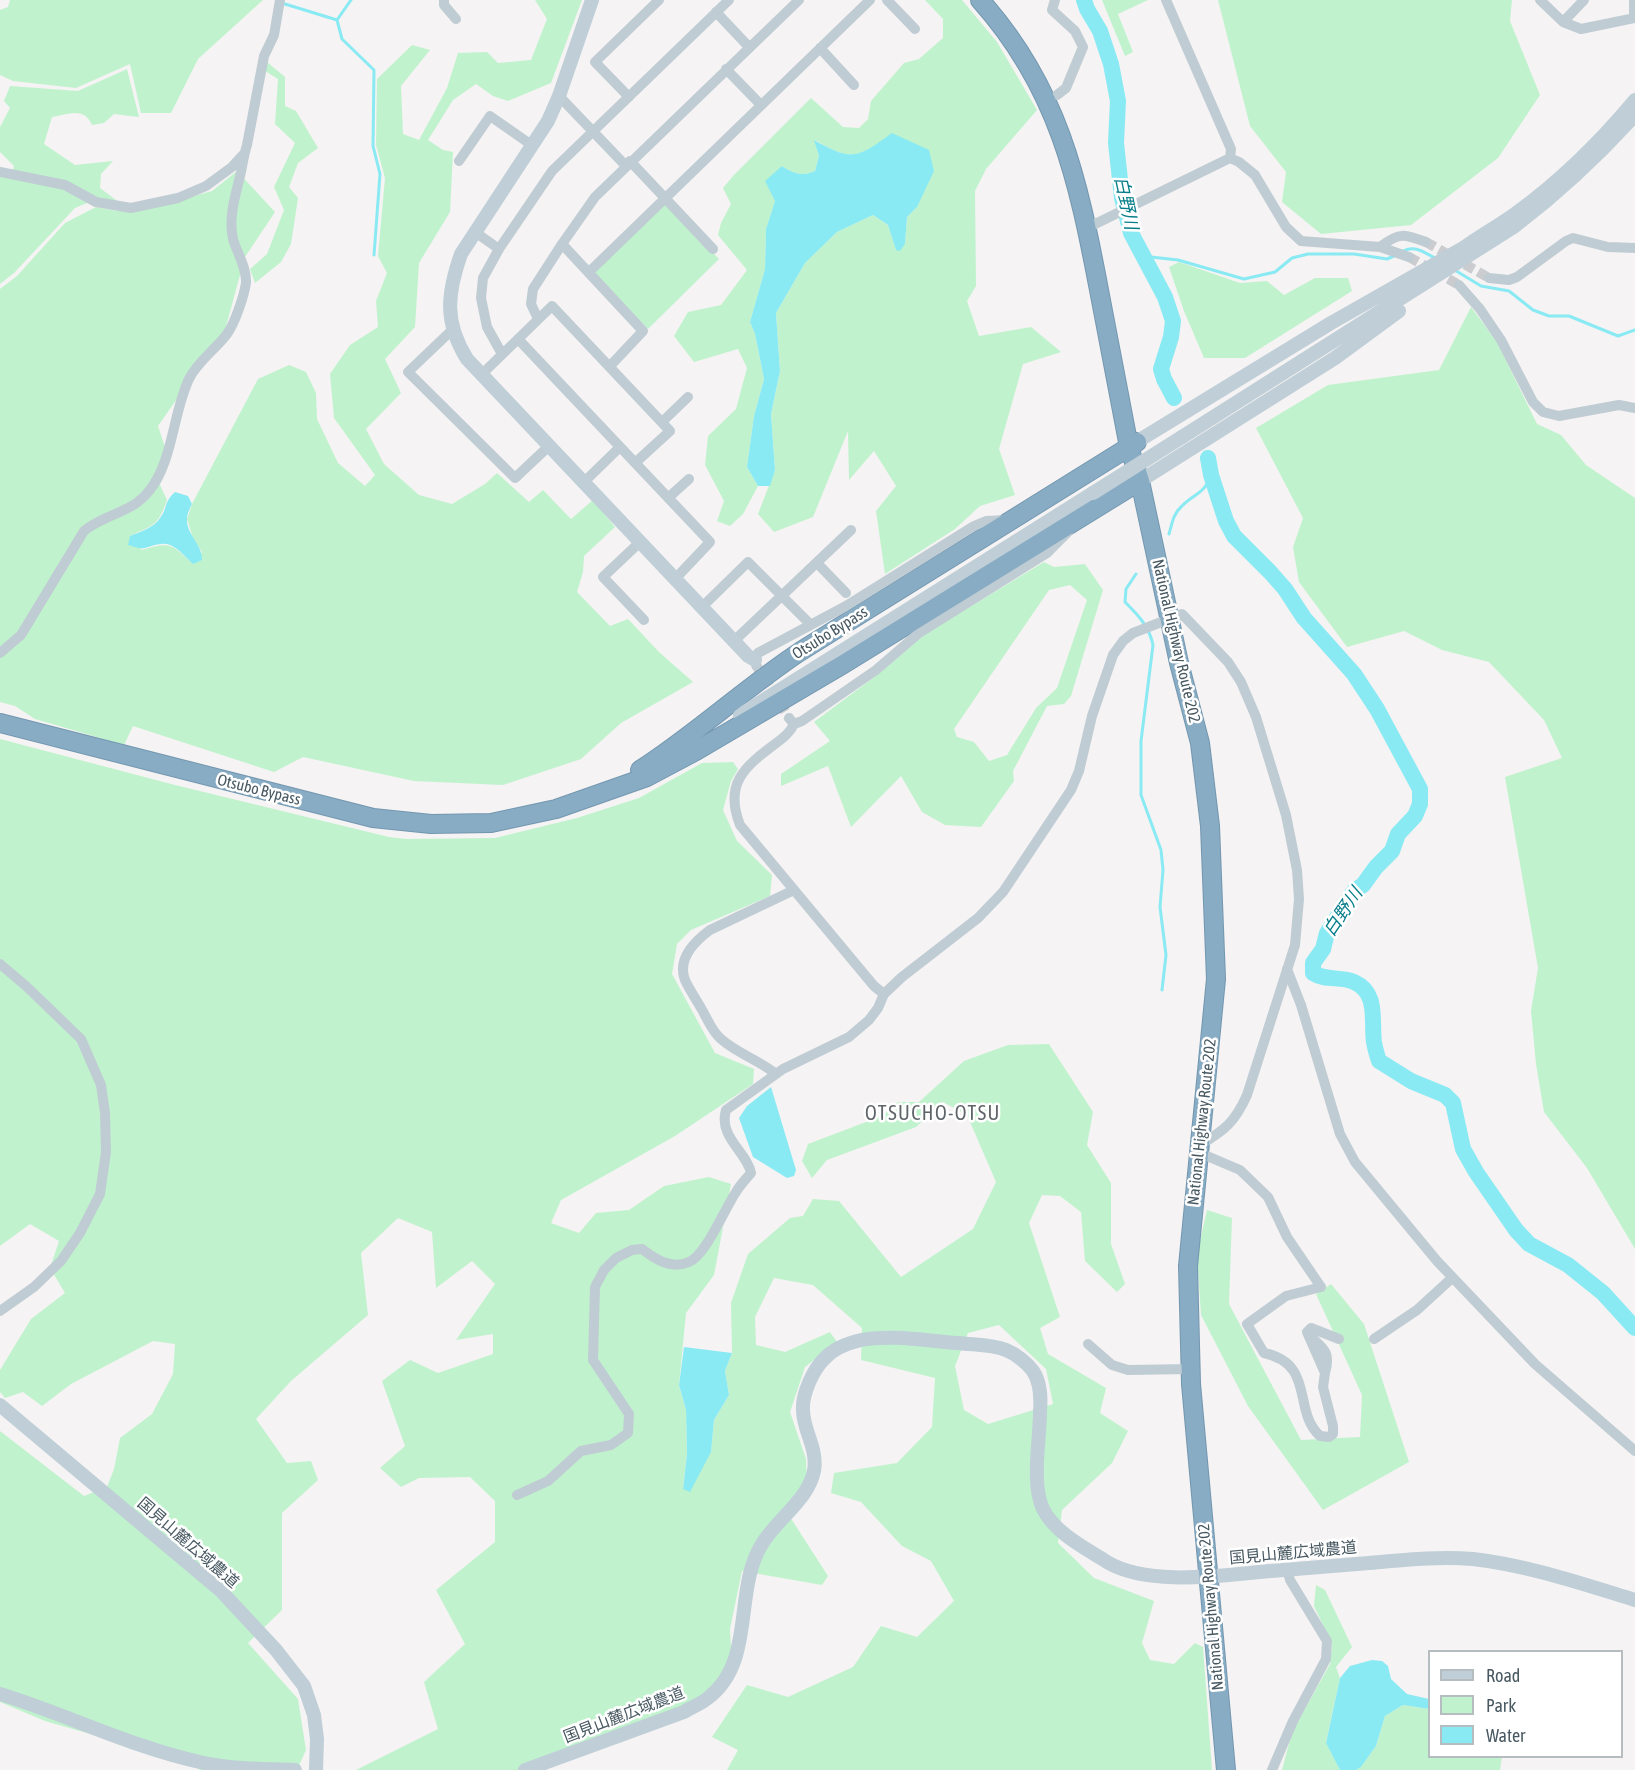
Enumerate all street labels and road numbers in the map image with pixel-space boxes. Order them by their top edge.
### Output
street label: National Highway Route 202 [1148,557,1204,725]
street label: Otsubo Bypass [789,602,871,664]
street label: Otsubo Bypass [215,770,303,810]
street label: National Highway Route 202 [1184,1038,1220,1206]
street label: 国見山麓広域農道 [133,1494,243,1592]
street label: National Highway Route 202 [1194,1523,1228,1691]
street label: 国見山麓広域農道 [1228,1538,1358,1568]
street label: 国見山麓広域農道 [561,1683,687,1747]

